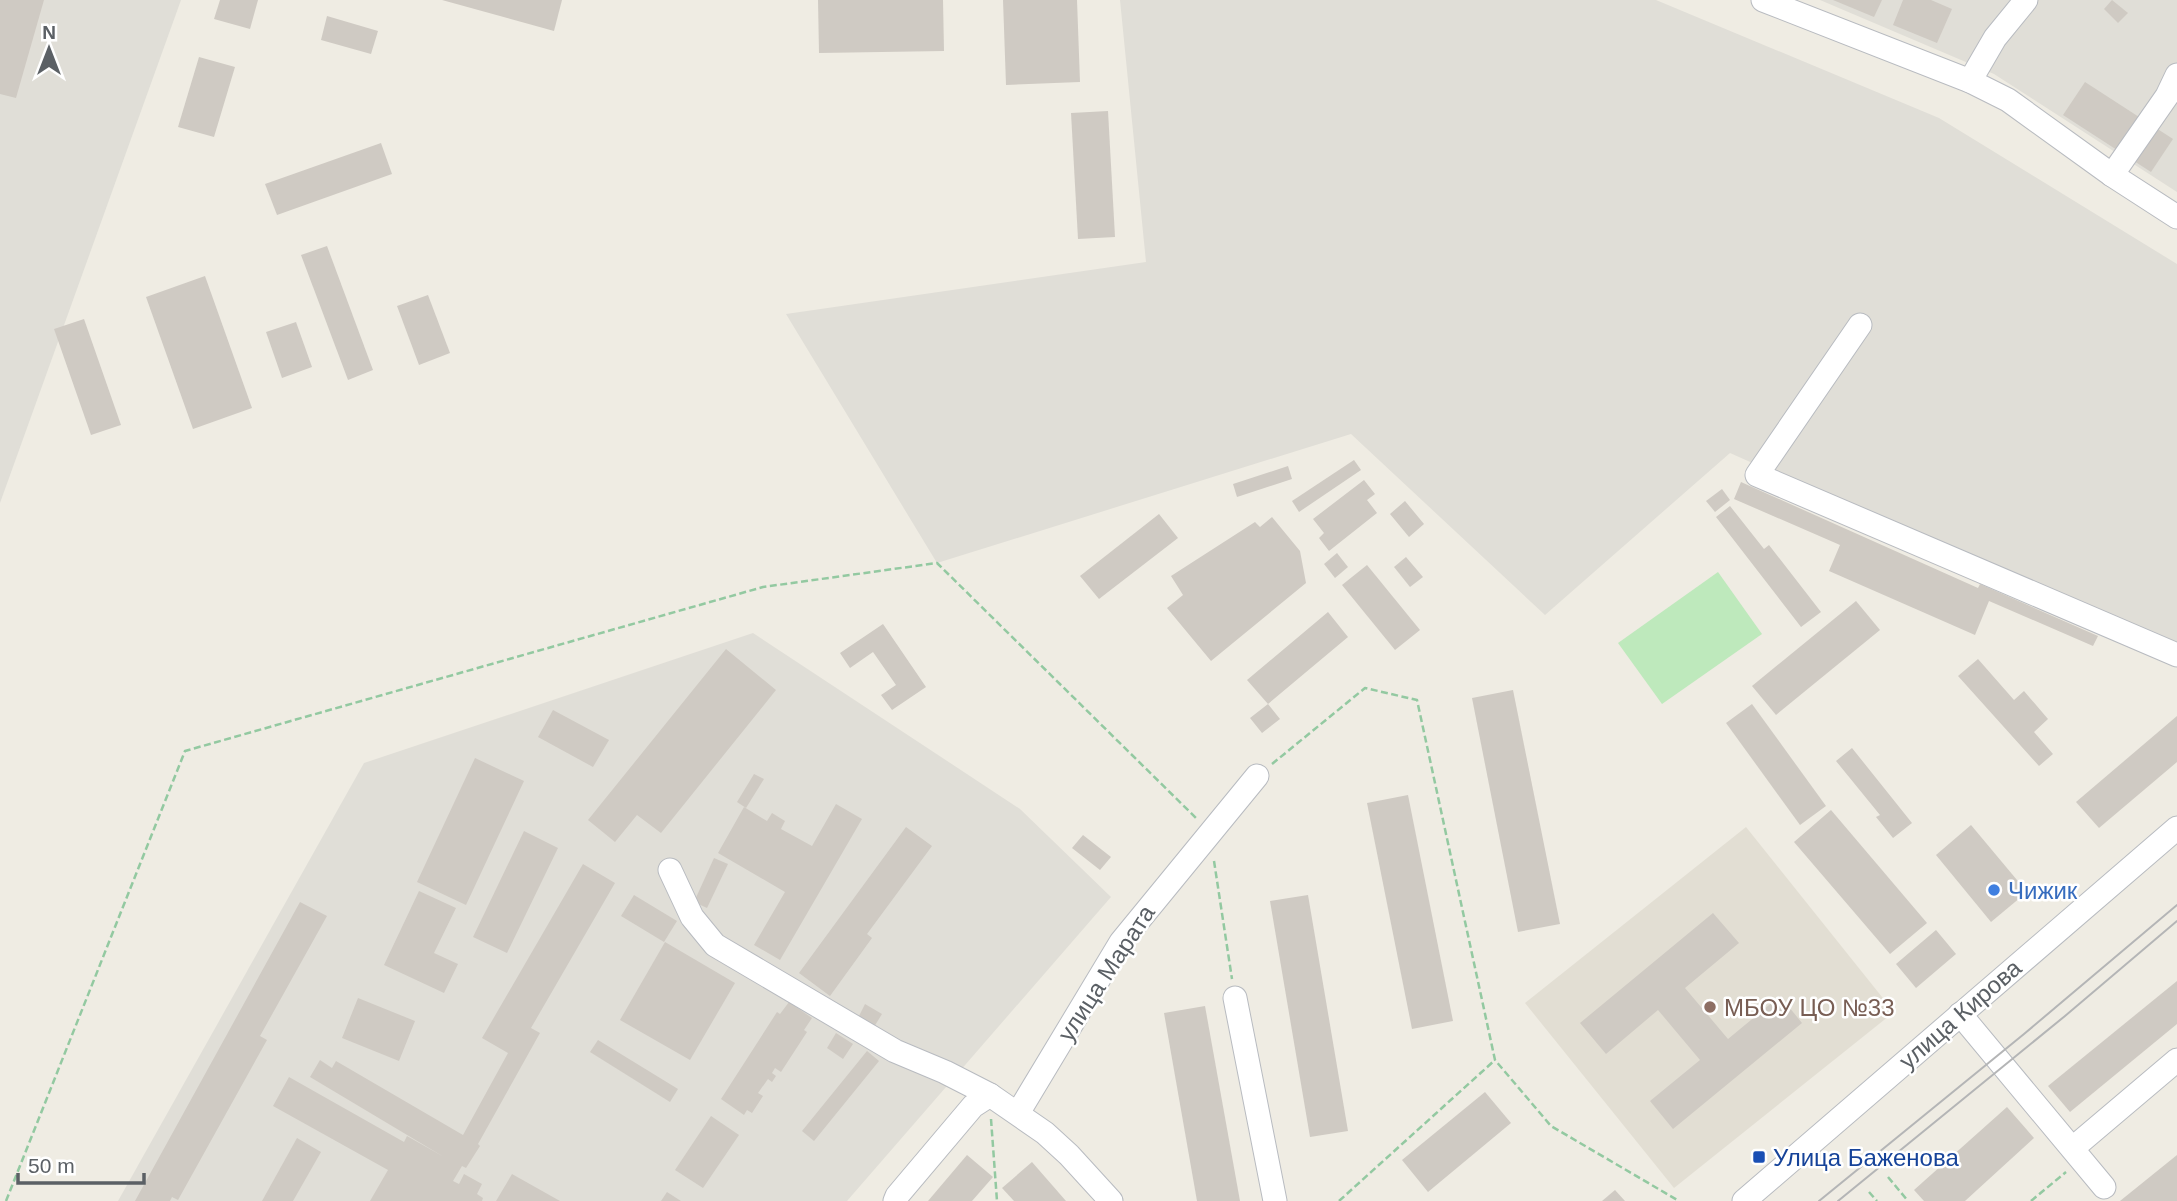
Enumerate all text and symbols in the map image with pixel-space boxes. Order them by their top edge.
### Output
north arrow [14,14,84,84]
text: N [42,22,56,43]
place label: Чижик [2008,877,2078,904]
marker: Чижик [1986,882,2002,898]
street label: улица Марата [1052,899,1160,1046]
street label: улица Кирова [1894,953,2027,1074]
place label: МБОУ ЦО №33 [1724,994,1895,1021]
marker: МБОУ ЦО №33 [1702,999,1718,1015]
scale bar [18,1142,144,1186]
place label: Улица Баженова [1773,1144,1959,1171]
marker: Улица Баженова [1751,1149,1767,1165]
text: 50 m [28,1154,75,1177]

